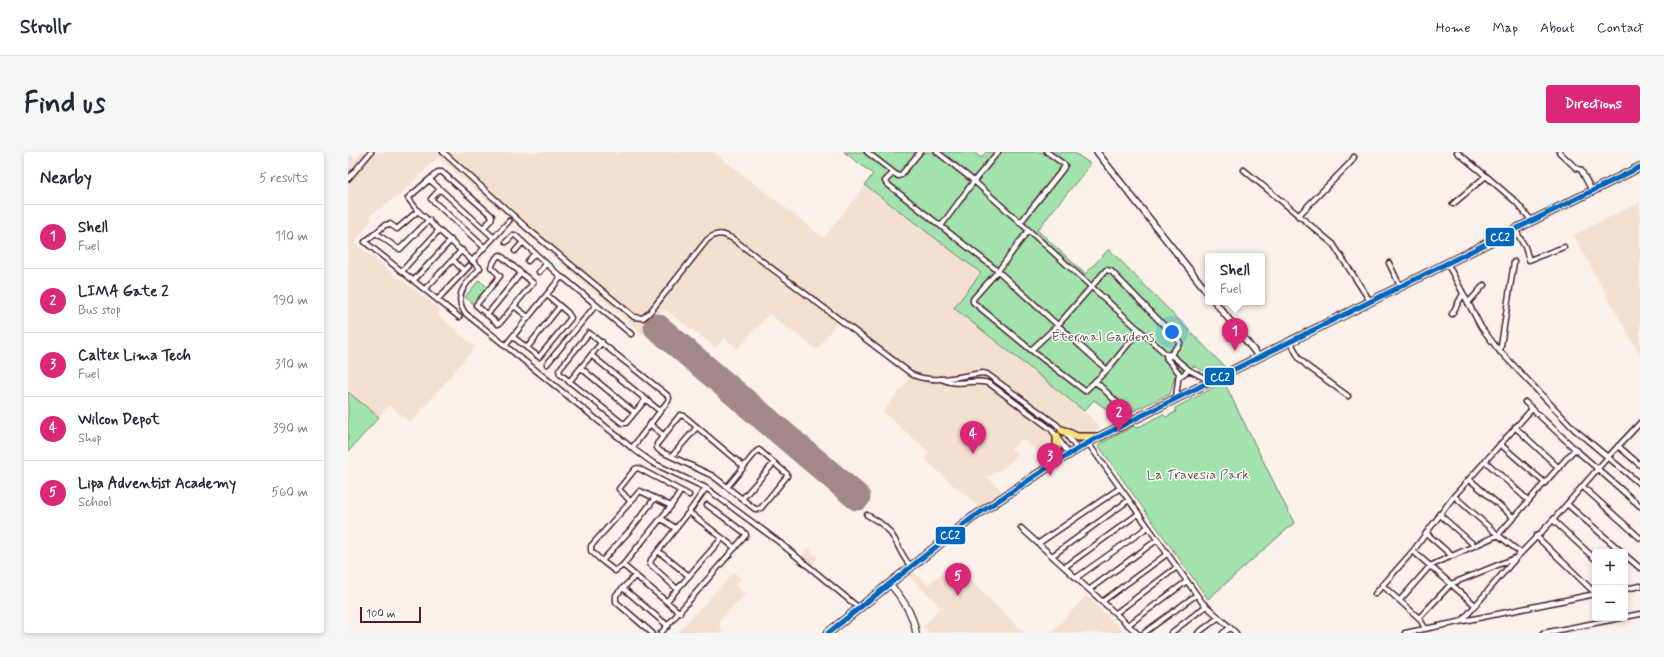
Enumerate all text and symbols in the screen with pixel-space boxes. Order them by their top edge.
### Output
text: Strollr [20,15,71,40]
text: Home [1436,19,1470,37]
text: Map [1492,19,1518,37]
text: About [1540,19,1575,37]
text: Contact [1597,19,1644,37]
button: Directions [1546,85,1640,123]
text: Find us [24,86,105,123]
text: Nearby [40,167,92,189]
text: 5 results [259,170,308,187]
text: Shell [78,218,108,238]
line badge: CC2 [1485,227,1515,247]
text: 1 [50,228,56,245]
text: 110 m [275,228,308,245]
text: CC2 [1490,231,1510,245]
text: Fuel [78,238,100,255]
popup [1205,253,1265,305]
text: Shell [1220,261,1250,281]
text: Fuel [1220,281,1242,298]
text: LIMA Gate 2 [78,282,169,302]
text: 2 [50,292,56,309]
text: 190 m [273,292,308,309]
text: Bus stop [78,302,121,319]
pin: 1 [1222,318,1248,351]
your location [1162,322,1182,342]
park label: Eternal Gardens [1051,328,1155,346]
text: Caltex Lima Tech [78,346,191,366]
text: 3 [50,356,56,373]
text: 310 m [275,356,308,373]
text: Fuel [78,366,100,383]
line badge: CC2 [1204,367,1235,386]
text: CC2 [1210,371,1230,385]
pin: 2 [1106,399,1132,432]
text: Wilcon Depot [78,410,160,430]
text: 4 [49,420,57,437]
text: 390 m [273,420,308,437]
pin: 4 [960,421,986,454]
text: Shop [78,430,102,447]
pin: 3 [1037,443,1063,476]
park label: La Travesia Park [1147,466,1249,484]
text: Lipa Adventist Academy [78,474,236,494]
text: 5 [49,484,57,501]
text: 560 m [271,484,308,501]
text: School [78,494,112,511]
line badge: CC2 [935,526,966,545]
text: CC2 [940,529,960,543]
map controls [1592,549,1628,621]
button: + [1592,549,1628,585]
pin: 5 [945,563,971,596]
button: − [1592,585,1628,621]
scale bar [360,605,421,624]
text: 100 m [366,607,396,621]

